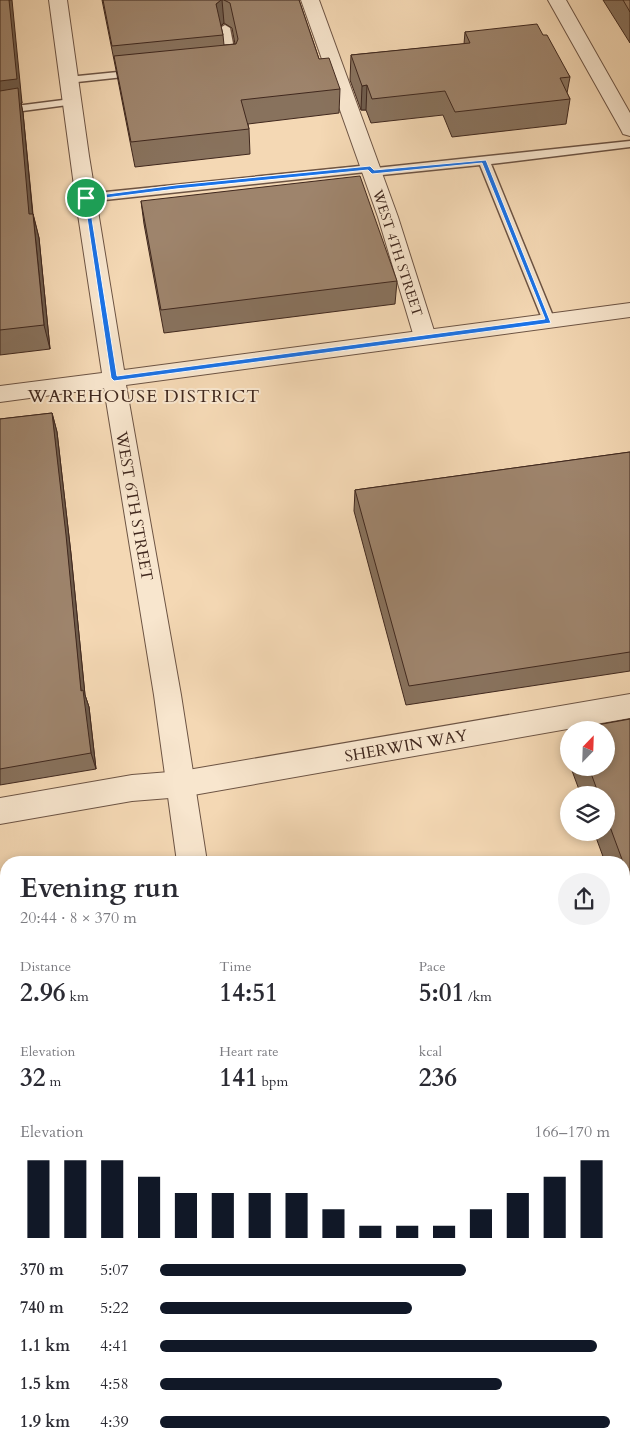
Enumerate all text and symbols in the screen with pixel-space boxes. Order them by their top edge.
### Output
pin [65,177,107,219]
icon: arrive [72,184,100,212]
street label: WEST 4TH STREET [368,186,427,319]
district label: WAREHOUSE DISTRICT [26,384,261,409]
street label: WEST 6TH STREET [110,429,158,583]
north arrow [560,721,615,776]
map controls [560,721,615,841]
street label: SHERWIN WAY [343,724,469,768]
button: layers [560,786,615,841]
text: Evening run [20,869,179,907]
button: share [558,873,610,925]
text: 20:44 · 8 × 370 m [20,907,137,929]
text: Distance [20,957,71,976]
text: Time [219,957,252,976]
text: Pace [419,957,446,976]
text: 2.96 [20,976,66,1010]
text: 14:51 [219,976,278,1010]
text: 5:01 [419,976,464,1010]
text: km [66,987,89,1006]
text: /km [464,987,492,1006]
text: Elevation [20,1042,76,1061]
text: Heart rate [219,1042,279,1061]
text: kcal [419,1042,442,1061]
text: 32 [20,1061,46,1095]
text: 141 [219,1061,258,1095]
text: 236 [419,1061,457,1095]
text: m [46,1072,61,1091]
text: bpm [258,1072,288,1091]
text: Elevation [20,1121,84,1143]
text: 166–170 m [534,1121,610,1143]
text: 370 m [20,1259,64,1281]
text: 5:07 [100,1259,129,1281]
text: 740 m [20,1297,64,1319]
text: 5:22 [100,1297,129,1319]
text: 1.1 km [20,1335,70,1357]
text: 4:41 [100,1335,129,1357]
text: 1.5 km [20,1373,70,1395]
text: 4:58 [100,1373,129,1395]
text: 1.9 km [20,1411,70,1433]
text: 4:39 [100,1411,129,1433]

